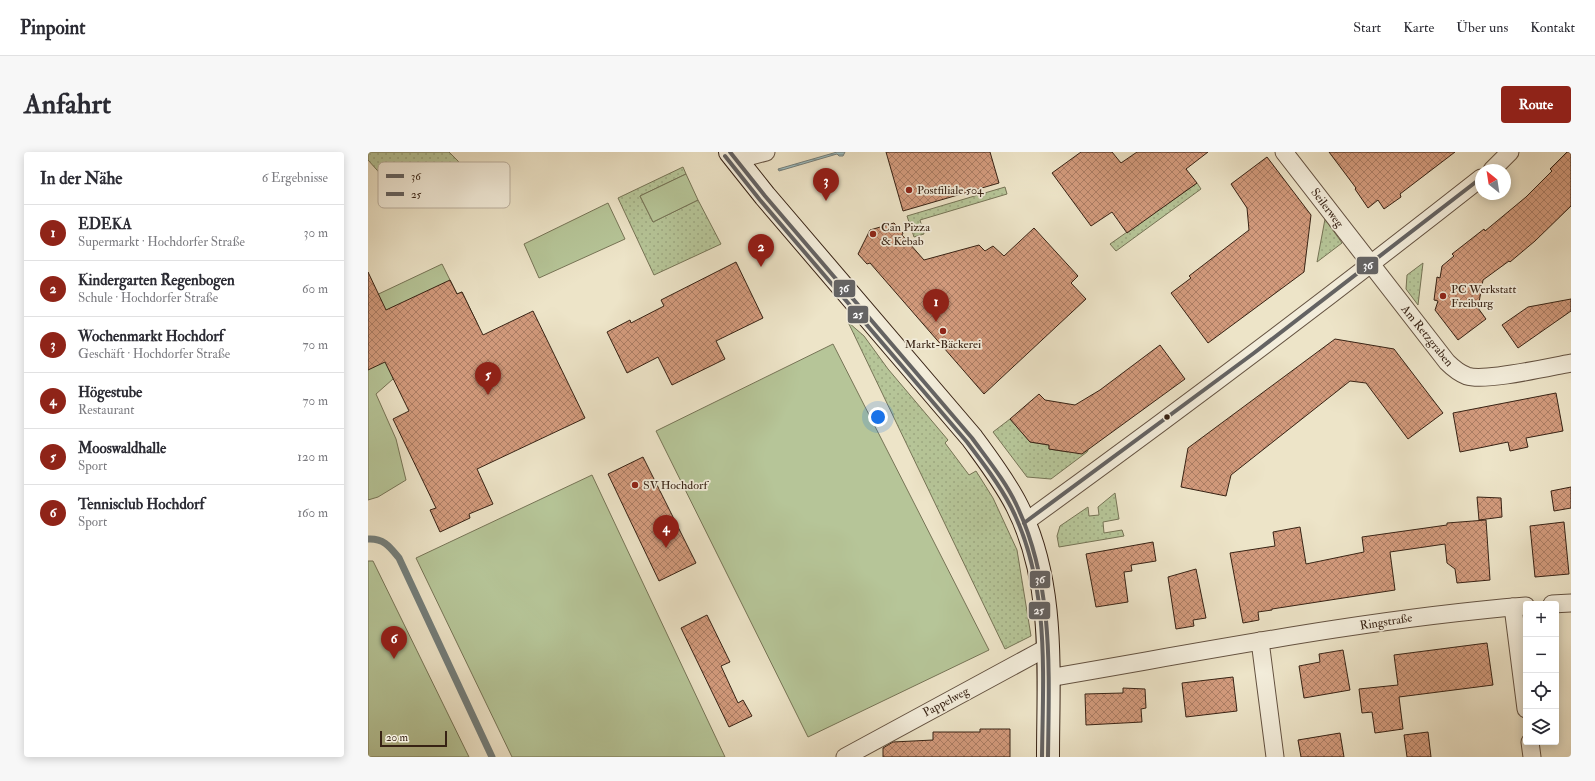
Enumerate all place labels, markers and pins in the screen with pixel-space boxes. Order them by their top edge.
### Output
pin: 3 [813,168,839,201]
place label: Postfiliale 504 [917,183,984,198]
marker: Postfiliale 504 [904,185,914,195]
place label: Can Pizza & Kebab [881,220,931,249]
marker: Can Pizza & Kebab [868,229,878,239]
pin: 2 [748,234,774,267]
place label: PC Werkstatt Freiburg [1451,282,1516,311]
pin: 1 [923,289,949,322]
marker: PC Werkstatt Freiburg [1438,291,1448,301]
marker: Markt-Bäckerei [938,326,948,336]
place label: Markt-Bäckerei [905,337,981,352]
pin: 5 [475,362,501,395]
unlabelled marker [1162,412,1172,422]
place label: SV Hochdorf [643,478,709,493]
marker: SV Hochdorf [630,480,640,490]
pin: 4 [653,515,679,548]
pin: 6 [381,626,407,659]

